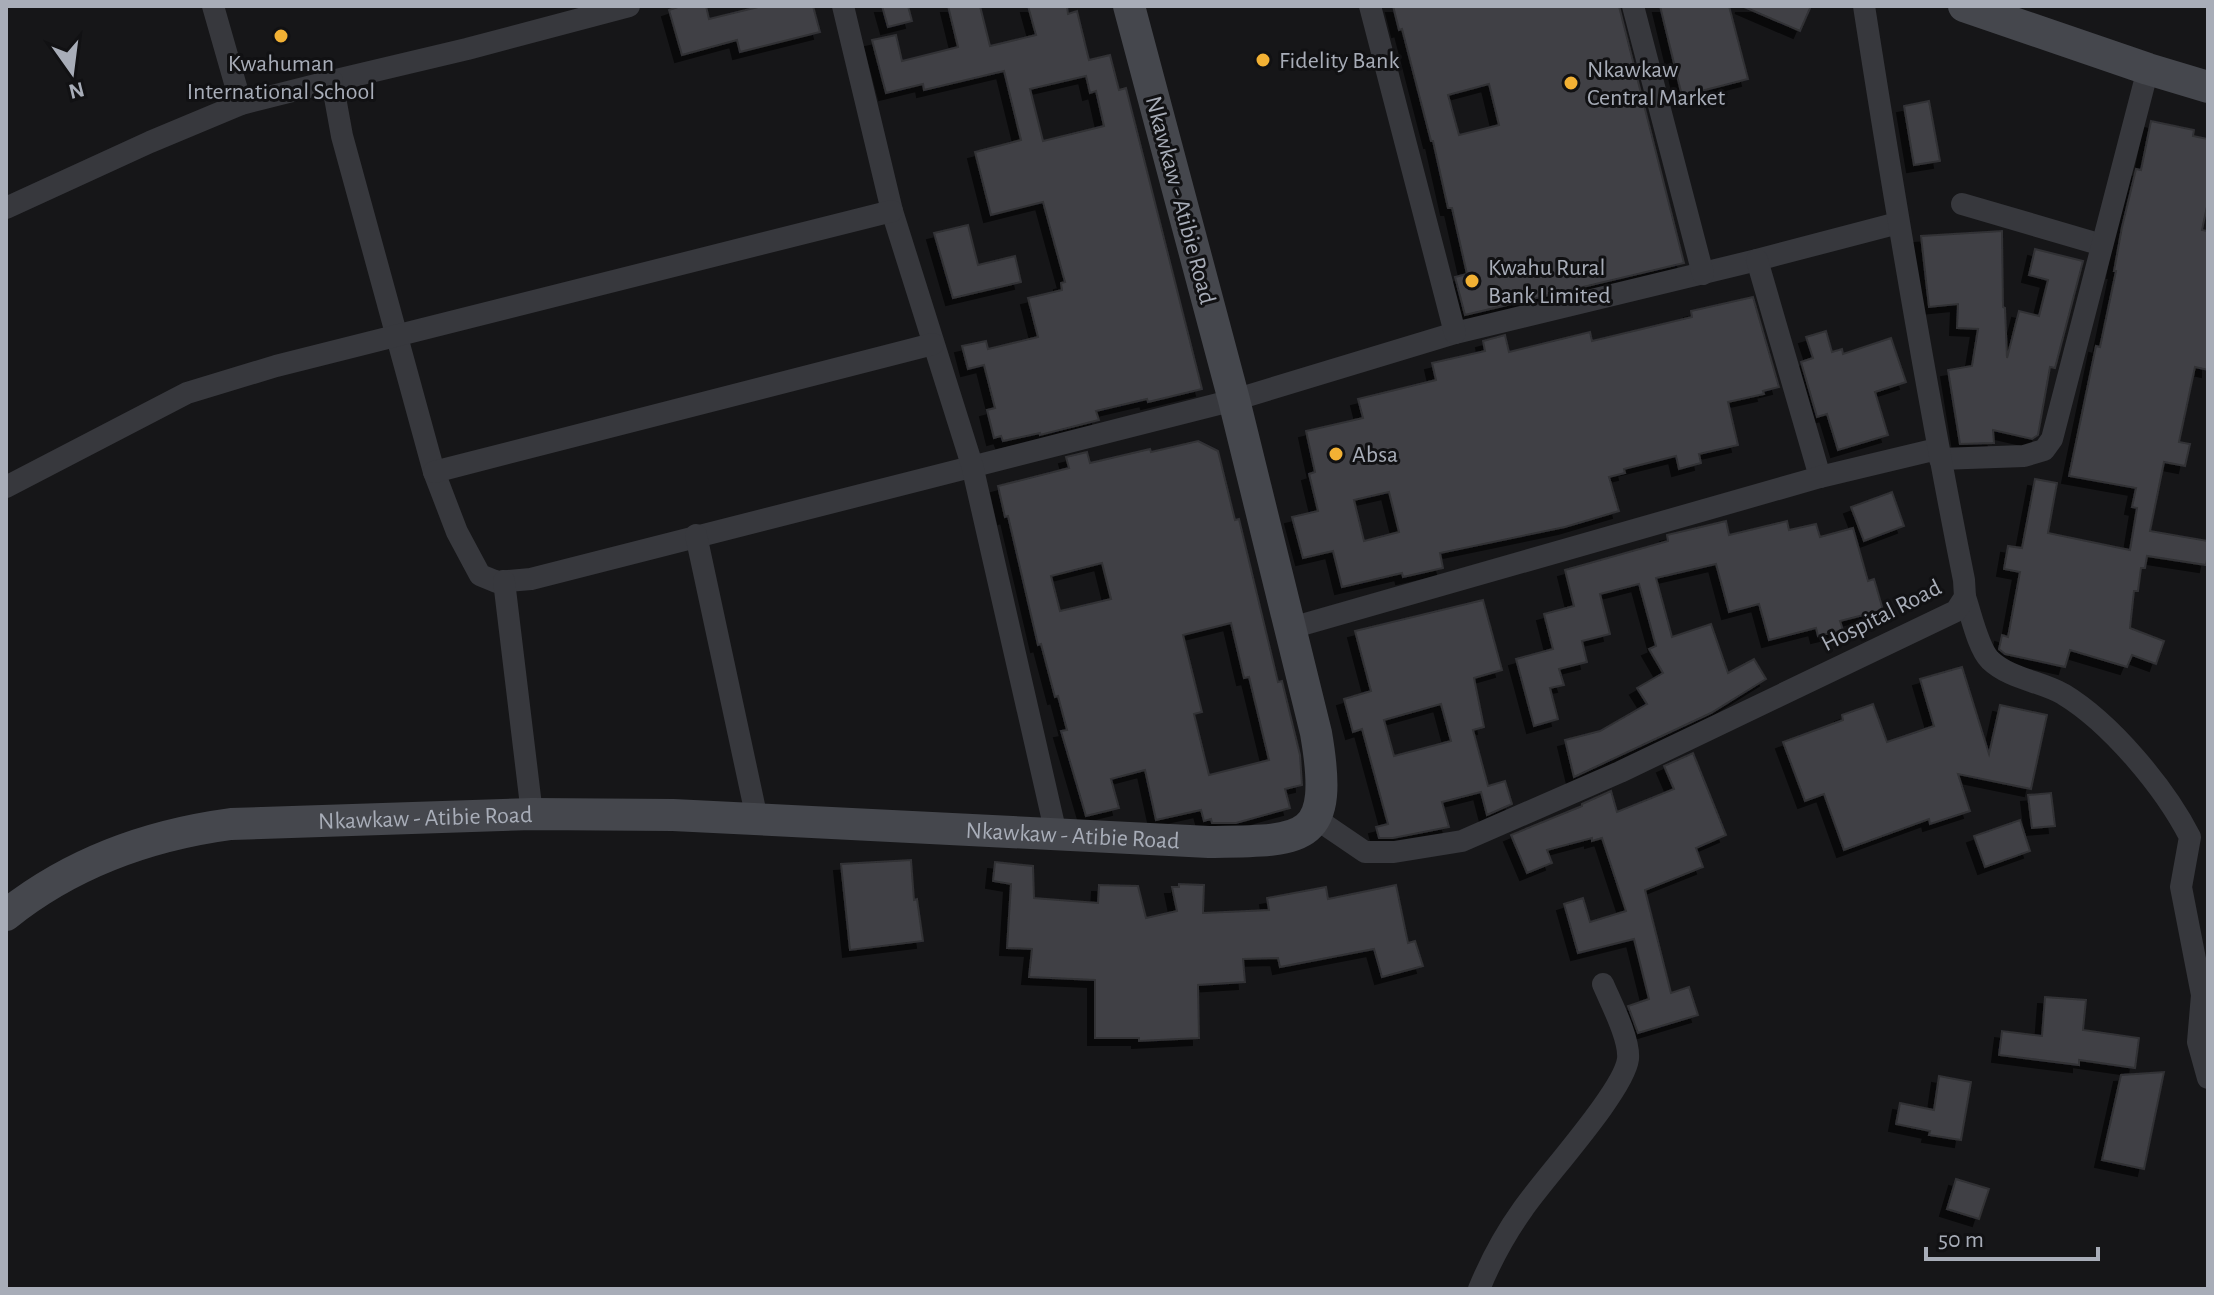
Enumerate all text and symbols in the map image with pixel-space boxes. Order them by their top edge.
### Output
marker: Kwahuman International School [272,27,290,45]
north arrow [32,32,112,112]
place label: Fidelity Bank [1279,49,1399,73]
marker: Fidelity Bank [1254,51,1272,69]
place label: Kwahuman International School [187,52,375,104]
place label: Nkawkaw Central Market [1587,58,1726,110]
marker: Nkawkaw Central Market [1562,74,1580,92]
text: N [67,78,87,103]
street label: Nkawkaw - Atibie Road [1141,94,1219,307]
place label: Kwahu Rural Bank Limited [1488,256,1611,308]
marker: Kwahu Rural Bank Limited [1463,272,1481,290]
place label: Absa [1352,443,1398,467]
marker: Absa [1327,445,1345,463]
street label: Hospital Road [1818,575,1945,656]
street label: Nkawkaw - Atibie Road [318,803,533,834]
street label: Nkawkaw - Atibie Road [965,819,1180,854]
scale bar [1926,1211,2098,1261]
text: 50 m [1938,1228,1984,1252]

